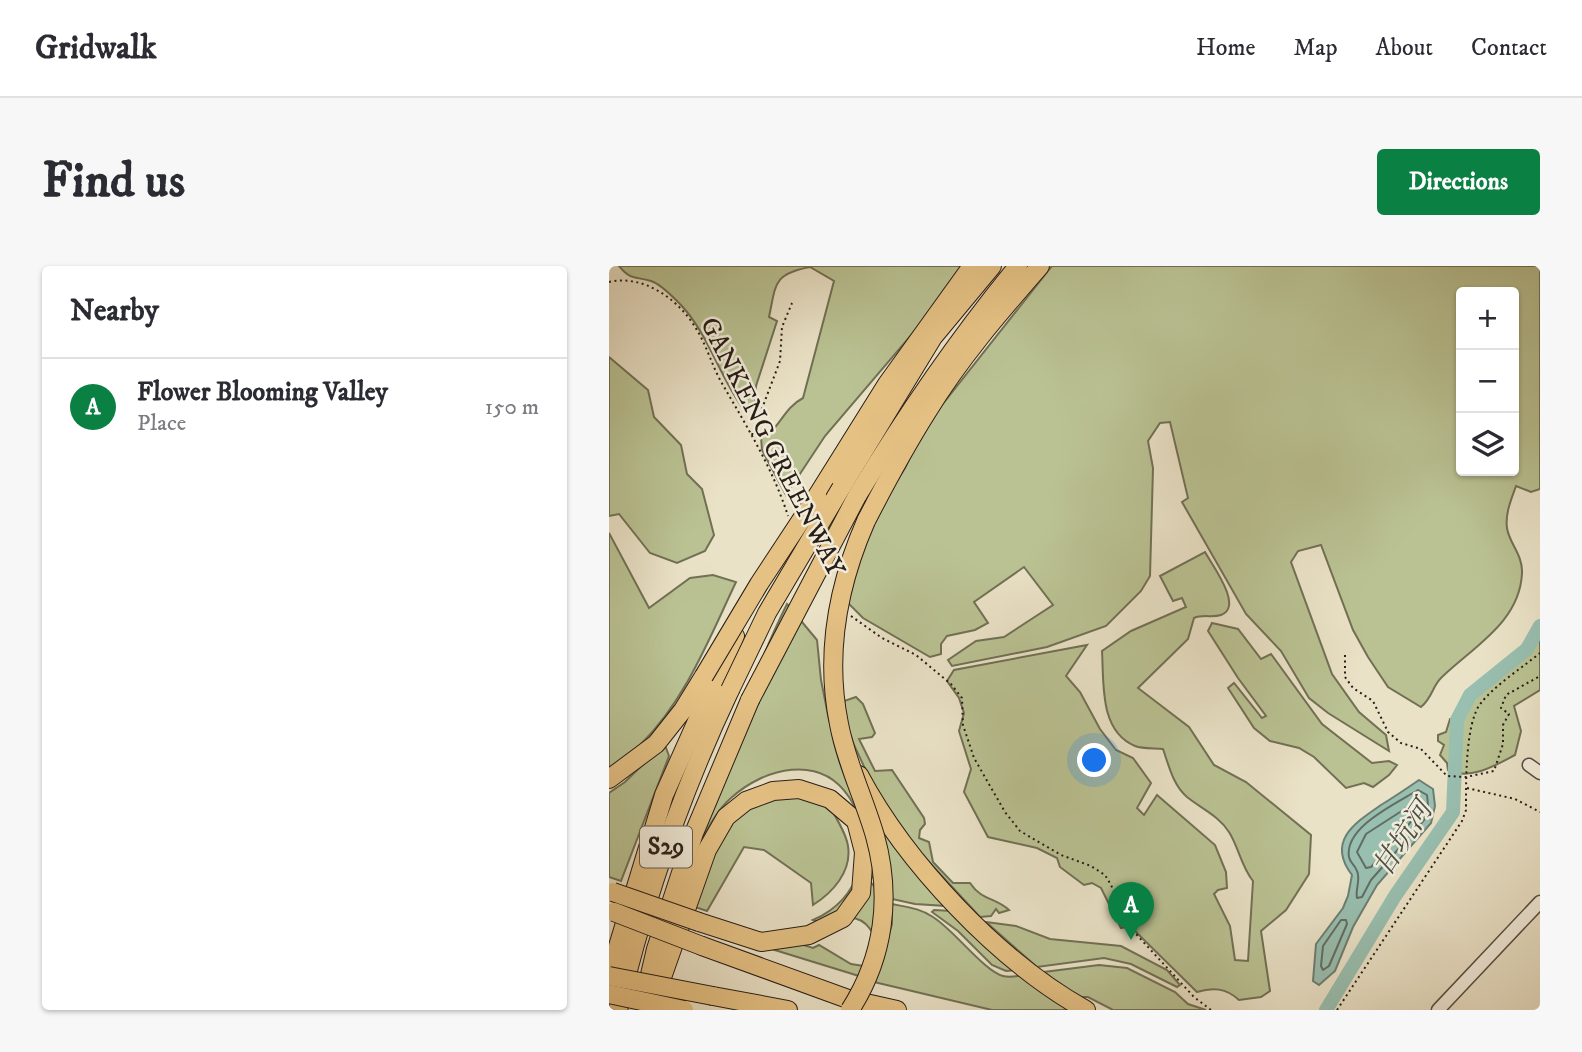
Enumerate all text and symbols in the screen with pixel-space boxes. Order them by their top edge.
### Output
text: Gridwalk [35,28,157,69]
text: Home [1196,33,1255,63]
text: Map [1293,33,1338,63]
text: About [1376,33,1433,63]
text: Contact [1471,33,1547,63]
button: Directions [1377,149,1540,215]
text: Find us [42,151,185,213]
map controls [1456,287,1519,476]
button: + [1456,287,1519,350]
text: Nearby [70,293,159,330]
street label: GANKENG GREENWAY [692,312,852,583]
button: − [1456,350,1519,413]
text: Flower Blooming Valley [137,376,388,409]
text: A [86,393,100,422]
text: 150 m [485,393,539,422]
text: Place [137,409,186,438]
button: layers [1456,413,1519,476]
your location [1077,743,1111,777]
water label: 甘坑河 [1365,790,1443,884]
road number: S29 [640,826,692,868]
pin: A [1108,882,1154,940]

